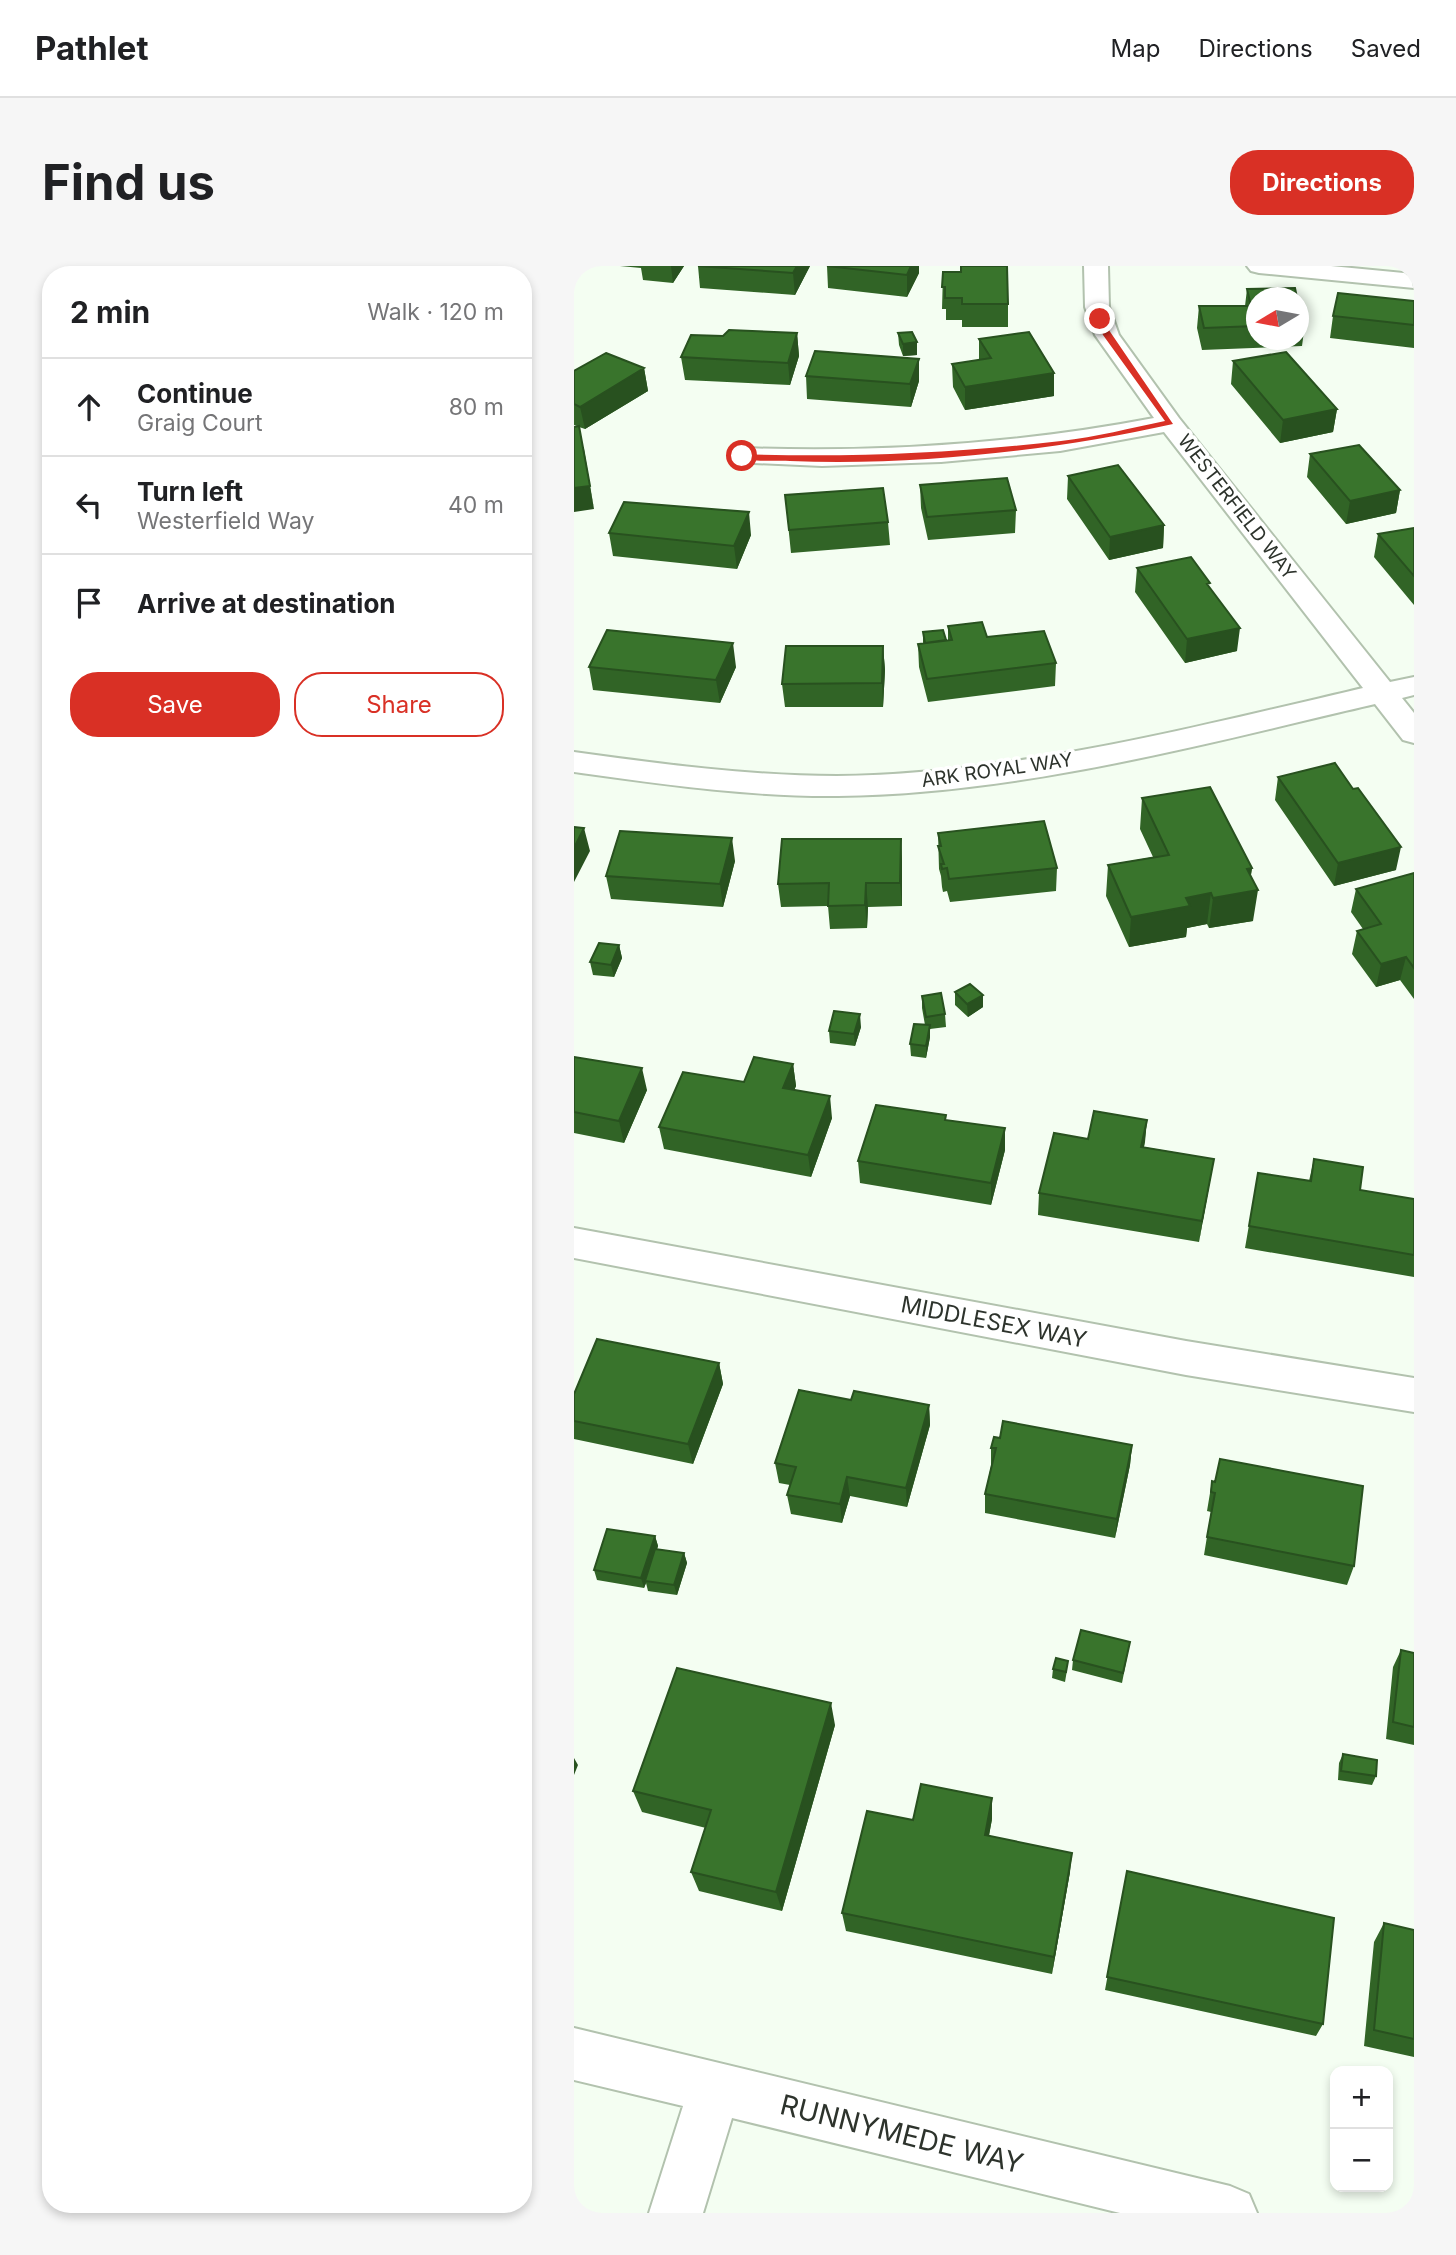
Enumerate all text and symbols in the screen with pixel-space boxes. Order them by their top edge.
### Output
text: Pathlet [35,28,149,68]
text: Map [1111,34,1160,63]
text: Directions [1198,34,1313,63]
text: Saved [1351,34,1421,63]
button: Directions [1230,150,1414,215]
text: Find us [42,153,215,212]
north arrow [1246,287,1309,350]
text: 2 min [70,294,150,330]
text: Walk · 120 m [367,298,504,326]
route end [1084,303,1115,334]
text: Continue [137,378,253,409]
icon: ahead [70,388,108,426]
text: 80 m [449,393,504,421]
text: Graig Court [137,409,263,437]
street label: WESTERFIELD WAY [1173,430,1301,584]
route start [726,440,757,471]
text: Turn left [137,476,243,507]
icon: left [70,486,108,524]
text: 40 m [448,491,504,519]
text: Westerfield Way [137,507,314,535]
icon: arrive [70,584,108,622]
text: Arrive at destination [137,588,396,619]
button: Save [70,672,280,737]
button: Share [294,672,504,737]
street label: ARK ROYAL WAY [920,748,1074,792]
street label: MIDDLESEX WAY [899,1290,1090,1354]
map controls [1330,2066,1393,2192]
button: + [1330,2066,1393,2129]
street label: RUNNYMEDE WAY [777,2087,1027,2181]
button: − [1330,2129,1393,2192]

